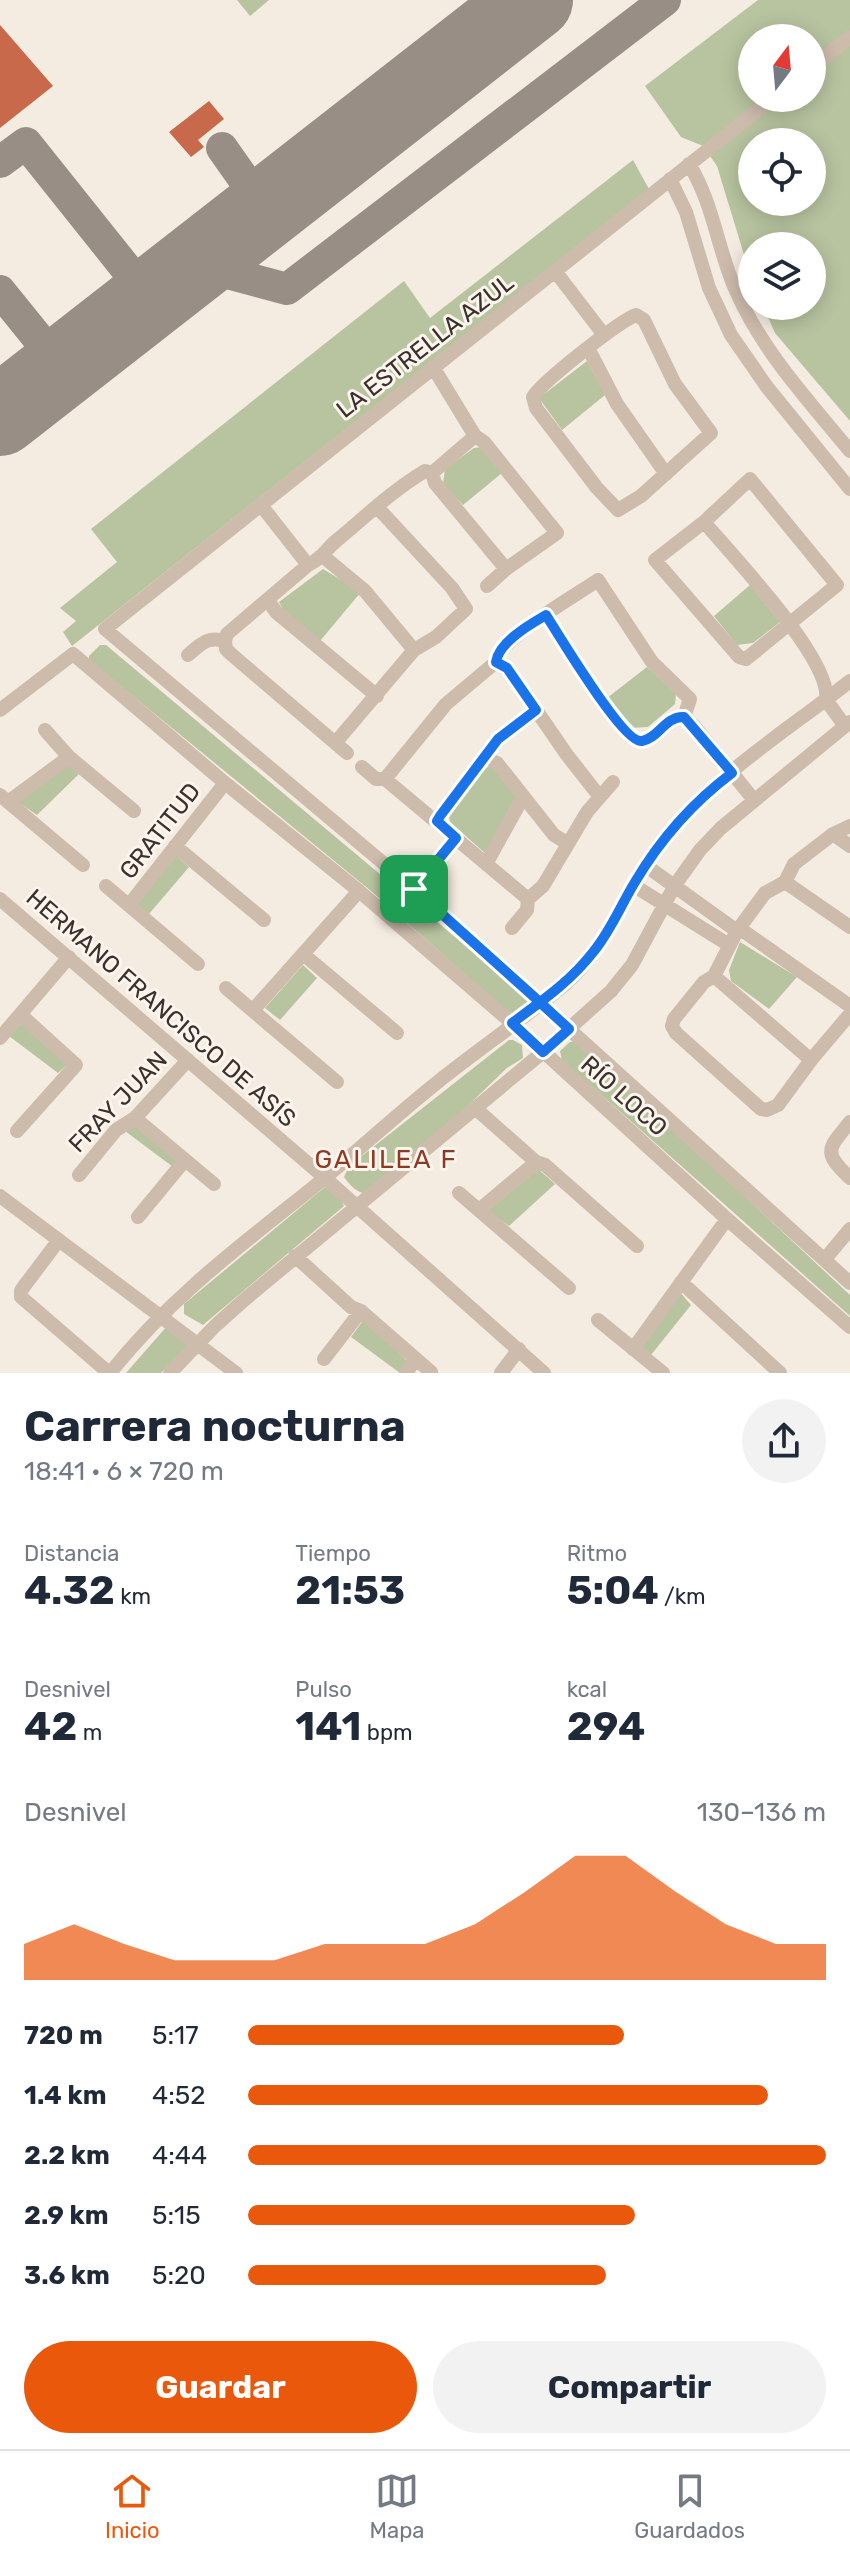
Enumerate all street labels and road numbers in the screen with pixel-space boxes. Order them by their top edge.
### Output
street label: LA ESTRELLA AZUL [331,268,519,424]
street label: GRATITUD [114,777,206,885]
street label: HERMANO FRANCISCO DE ASÍS [21,883,301,1133]
street label: FRAY JUAN [63,1046,173,1158]
street label: RÍO LOCO [575,1050,673,1142]

